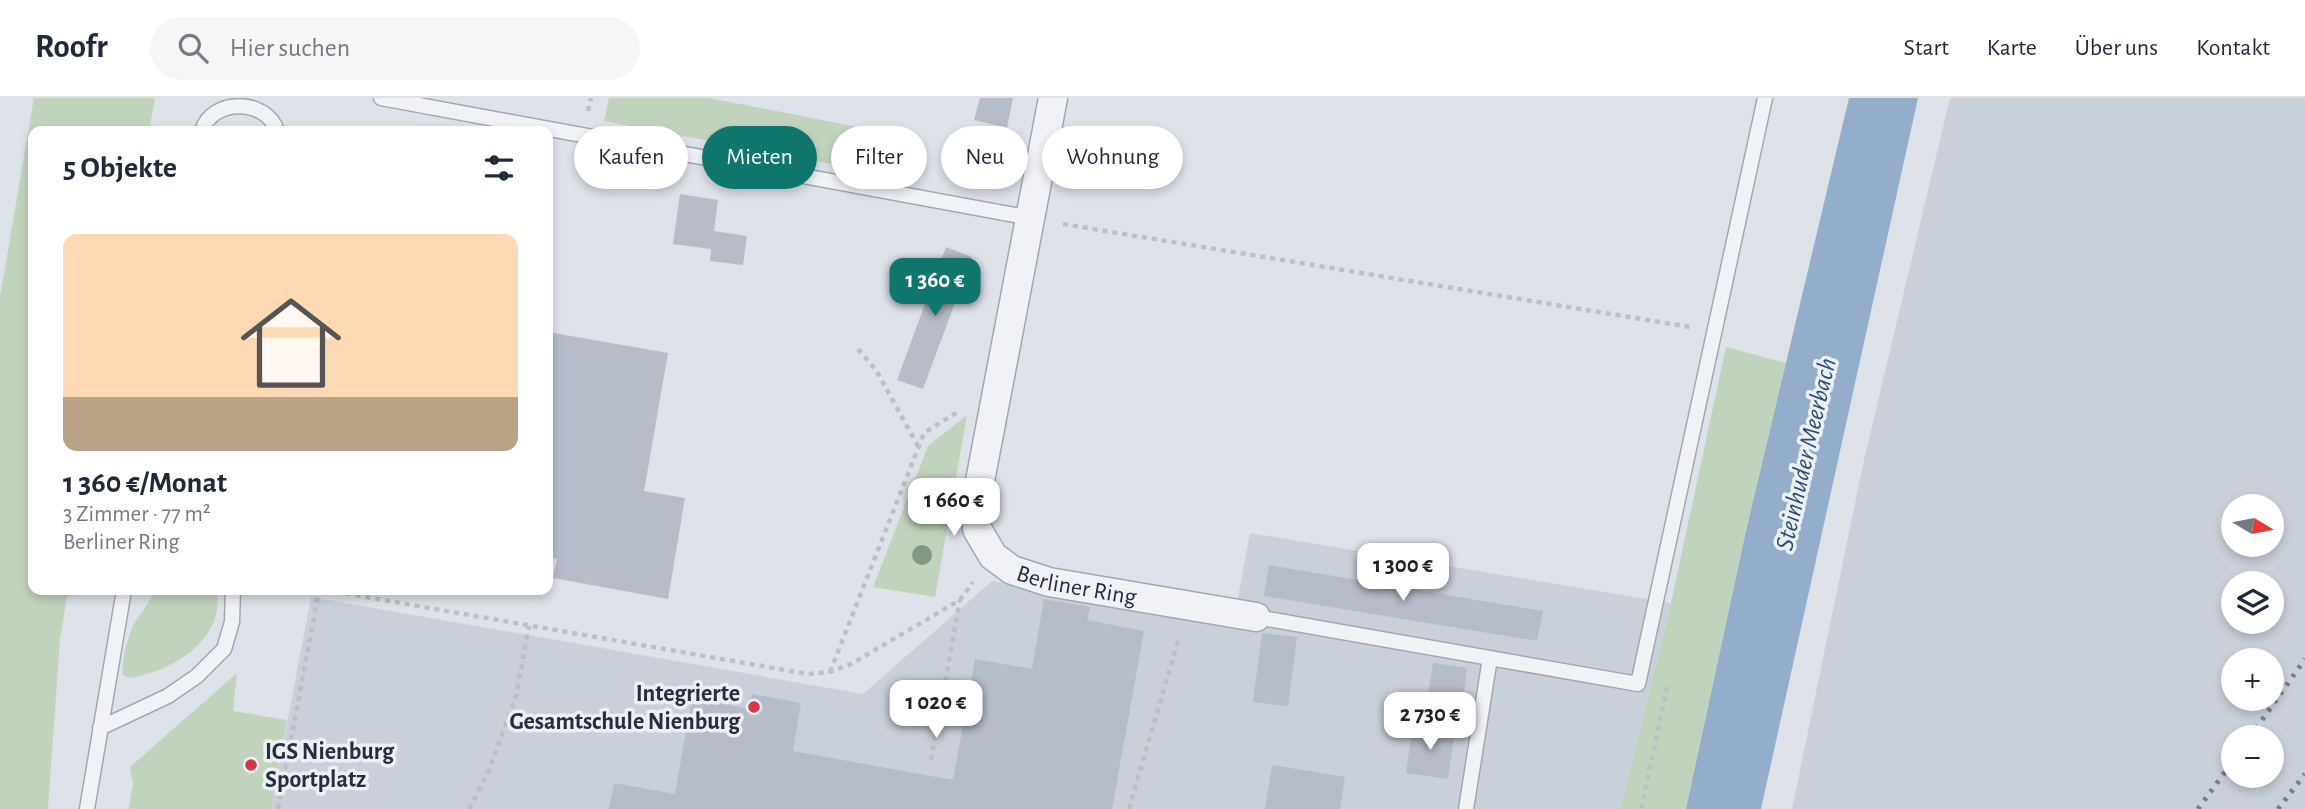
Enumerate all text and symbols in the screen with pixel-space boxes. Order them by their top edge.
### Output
search box [150,17,640,80]
icon: search [174,29,212,67]
text: Roofr [35,31,108,64]
text: Hier suchen [230,35,350,61]
text: Start [1904,36,1949,60]
text: Karte [1987,36,2037,60]
text: Über uns [2075,36,2158,60]
text: Kontakt [2196,36,2270,60]
chip: Kaufen [574,126,688,189]
chip: Mieten [702,126,817,189]
chip: Filter [831,126,927,189]
chip: Neu [941,126,1028,189]
chip: Wohnung [1042,126,1183,189]
icon: filters [480,149,518,187]
text: 5 Objekte [63,153,177,183]
pin: 1 360 € [870,258,1000,318]
text: 1 360 € [906,269,964,292]
icon: home [228,280,354,406]
water label: Steinhuder Meerbach [1771,355,1841,553]
text: 1 360 €/Monat [63,468,227,498]
pin: 1 660 € [889,478,1019,538]
text: 1 660 € [924,489,984,512]
north arrow [2221,494,2284,556]
map controls [2221,494,2284,788]
text: 3 Zimmer · 77 m² [63,503,211,526]
text: Berliner Ring [63,531,180,554]
pin: 1 300 € [1338,544,1468,603]
text: 1 300 € [1373,554,1433,577]
street label: Berliner Ring [1014,561,1139,610]
button: layers [2221,571,2284,634]
button: + [2221,648,2284,711]
pin: 1 020 € [871,680,1001,740]
place label: Integrierte Gesamtschule Nienburg [510,682,741,734]
text: 1 020 € [906,691,966,714]
pin: 2 730 € [1365,692,1495,752]
marker: Integrierte Gesamtschule Nienburg [746,699,762,715]
text: 2 730 € [1400,703,1460,726]
button: − [2221,725,2284,788]
place label: IGS Nienburg Sportplatz [265,740,395,792]
marker: IGS Nienburg Sportplatz [243,757,259,773]

